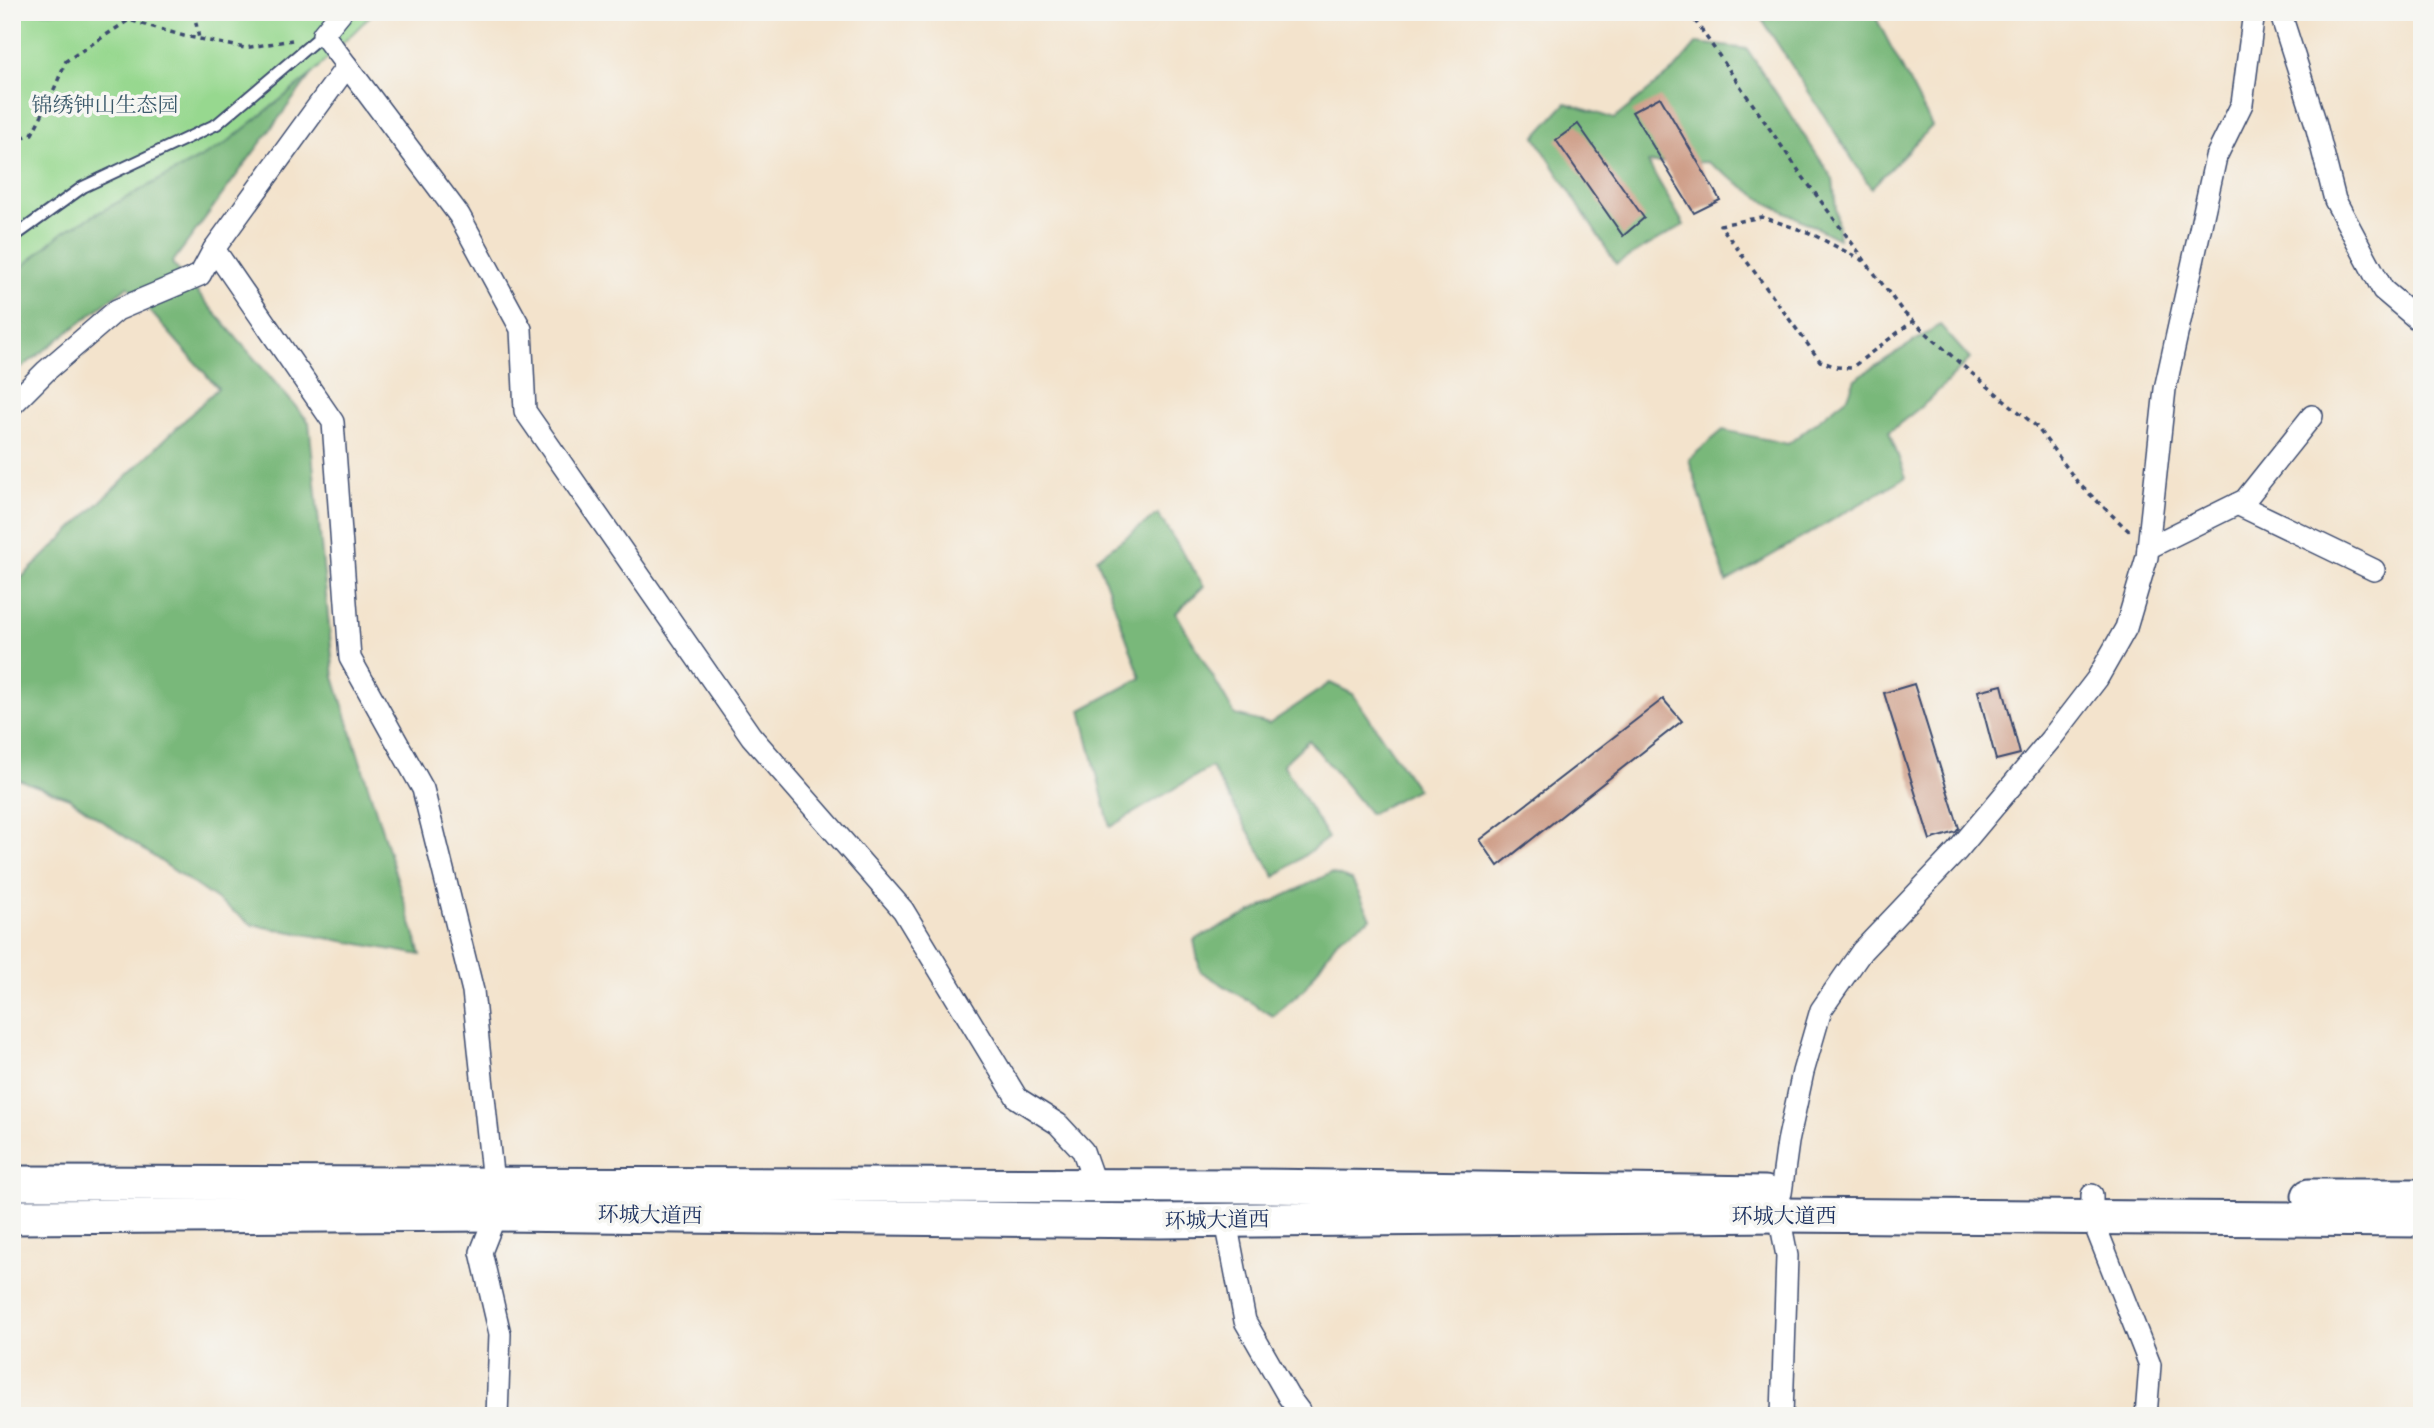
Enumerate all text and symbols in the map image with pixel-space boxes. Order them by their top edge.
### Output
park label: 锦绣钟山生态园 [32,92,179,117]
street label: 环城大道西 [597,1201,703,1228]
street label: 环城大道西 [1732,1203,1837,1228]
street label: 环城大道西 [1164,1206,1270,1233]

